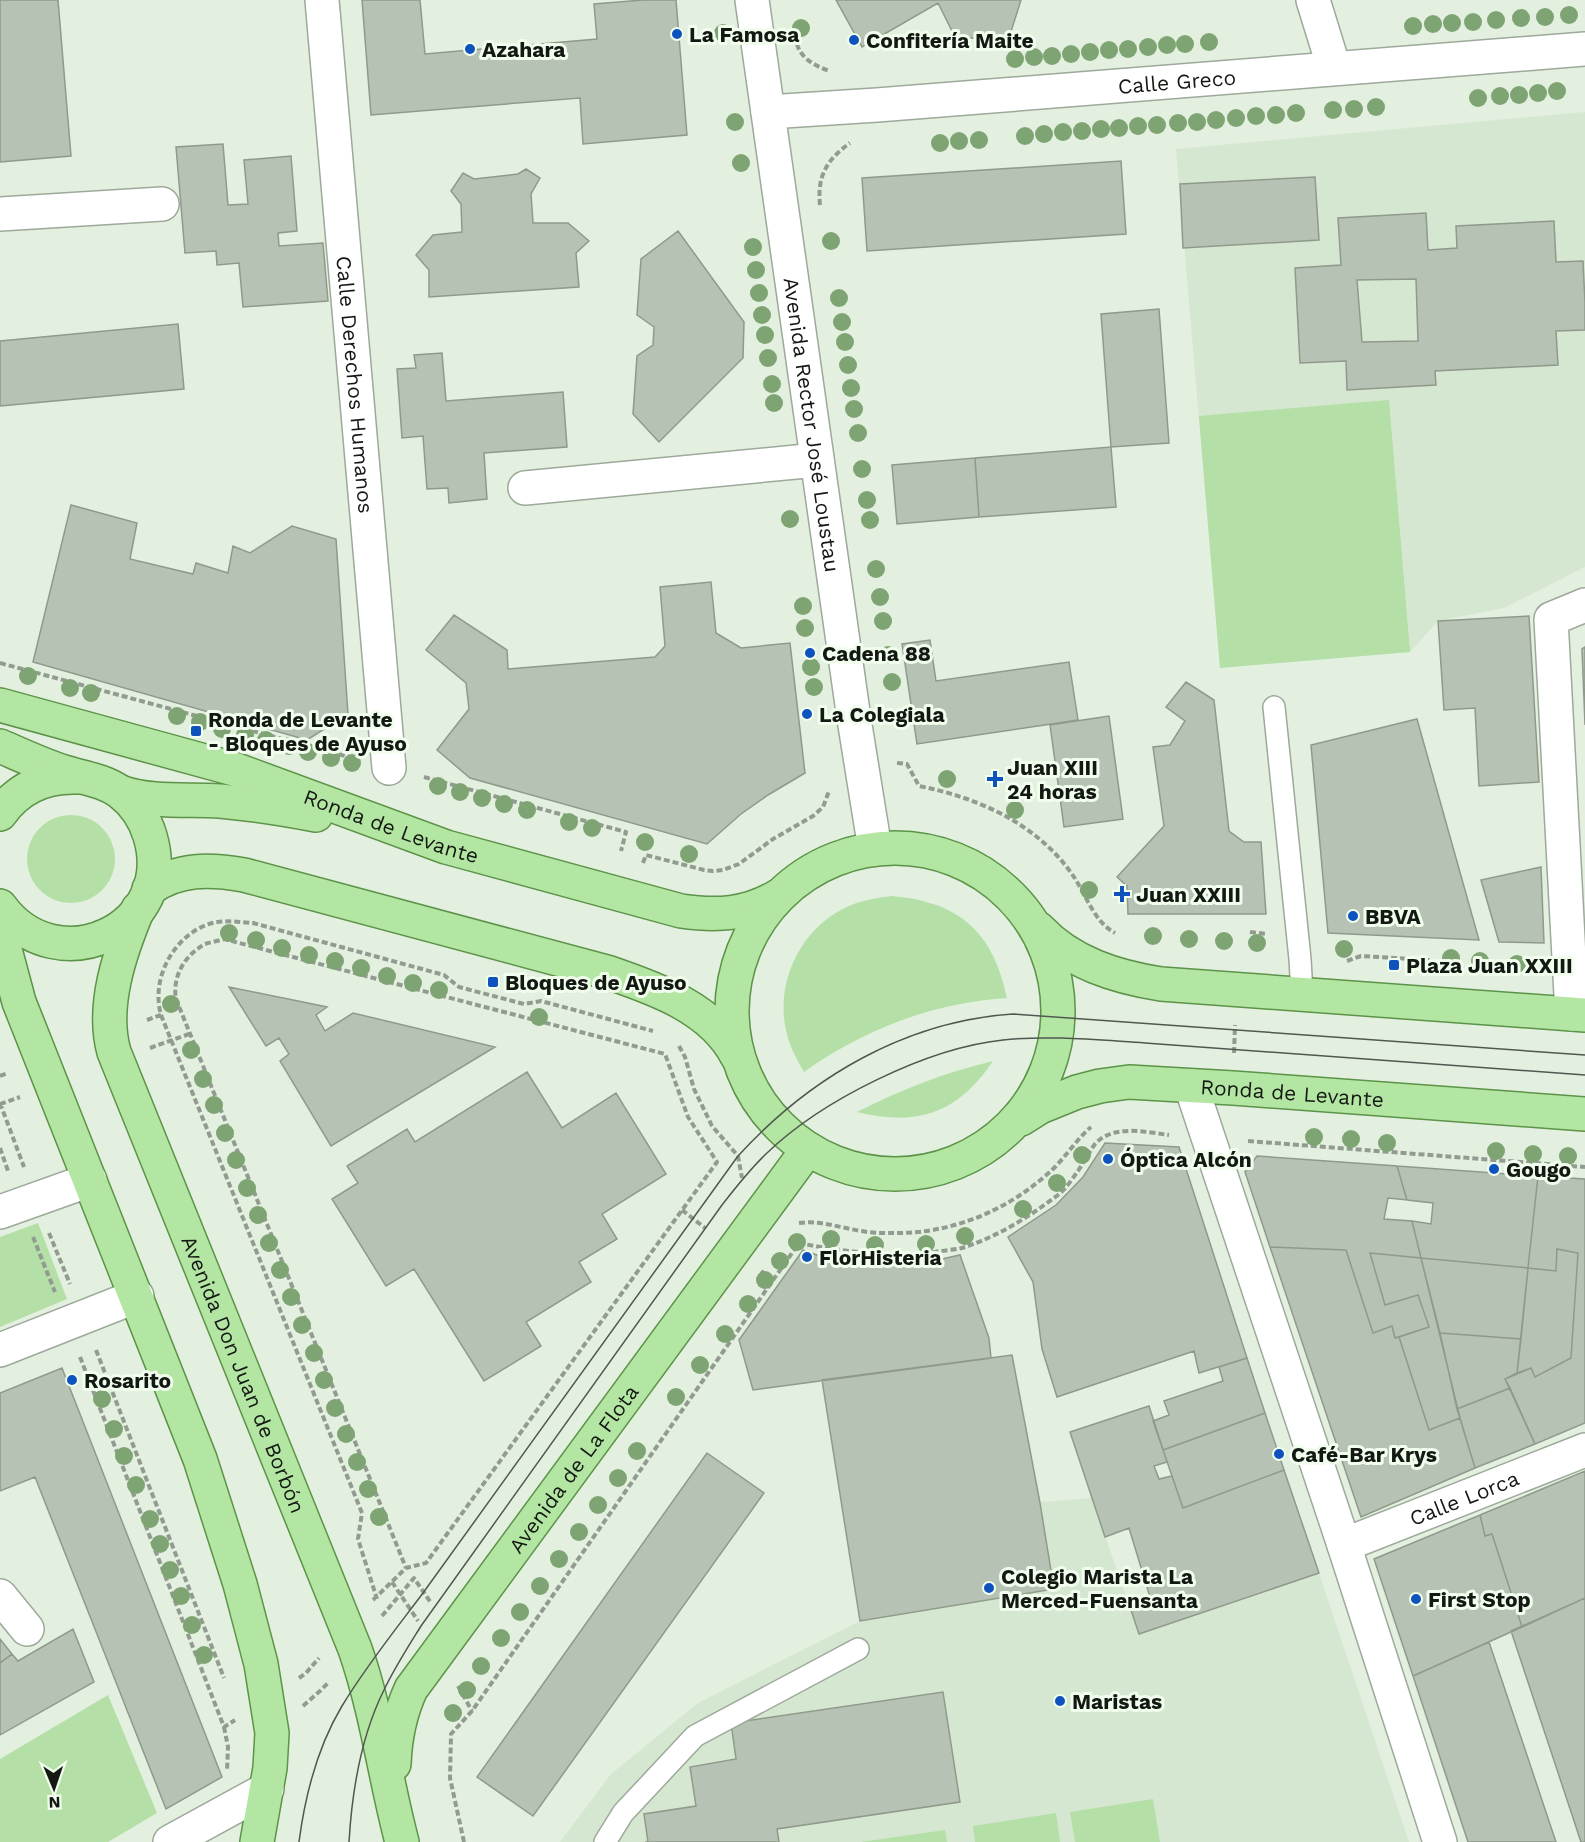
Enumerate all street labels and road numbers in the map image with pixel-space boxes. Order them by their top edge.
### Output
street label: Calle Greco [1117,64,1237,98]
street label: Calle Derechos Humanos [332,255,379,514]
street label: Avenida Rector José Loustau [779,276,846,574]
street label: Ronda de Levante [301,783,482,868]
street label: Ronda de Levante [1200,1074,1385,1112]
street label: Avenida Don Juan de Borbón [177,1232,311,1516]
street label: Avenida de La Flota [503,1379,643,1558]
street label: Calle Lorca [1406,1465,1522,1530]

